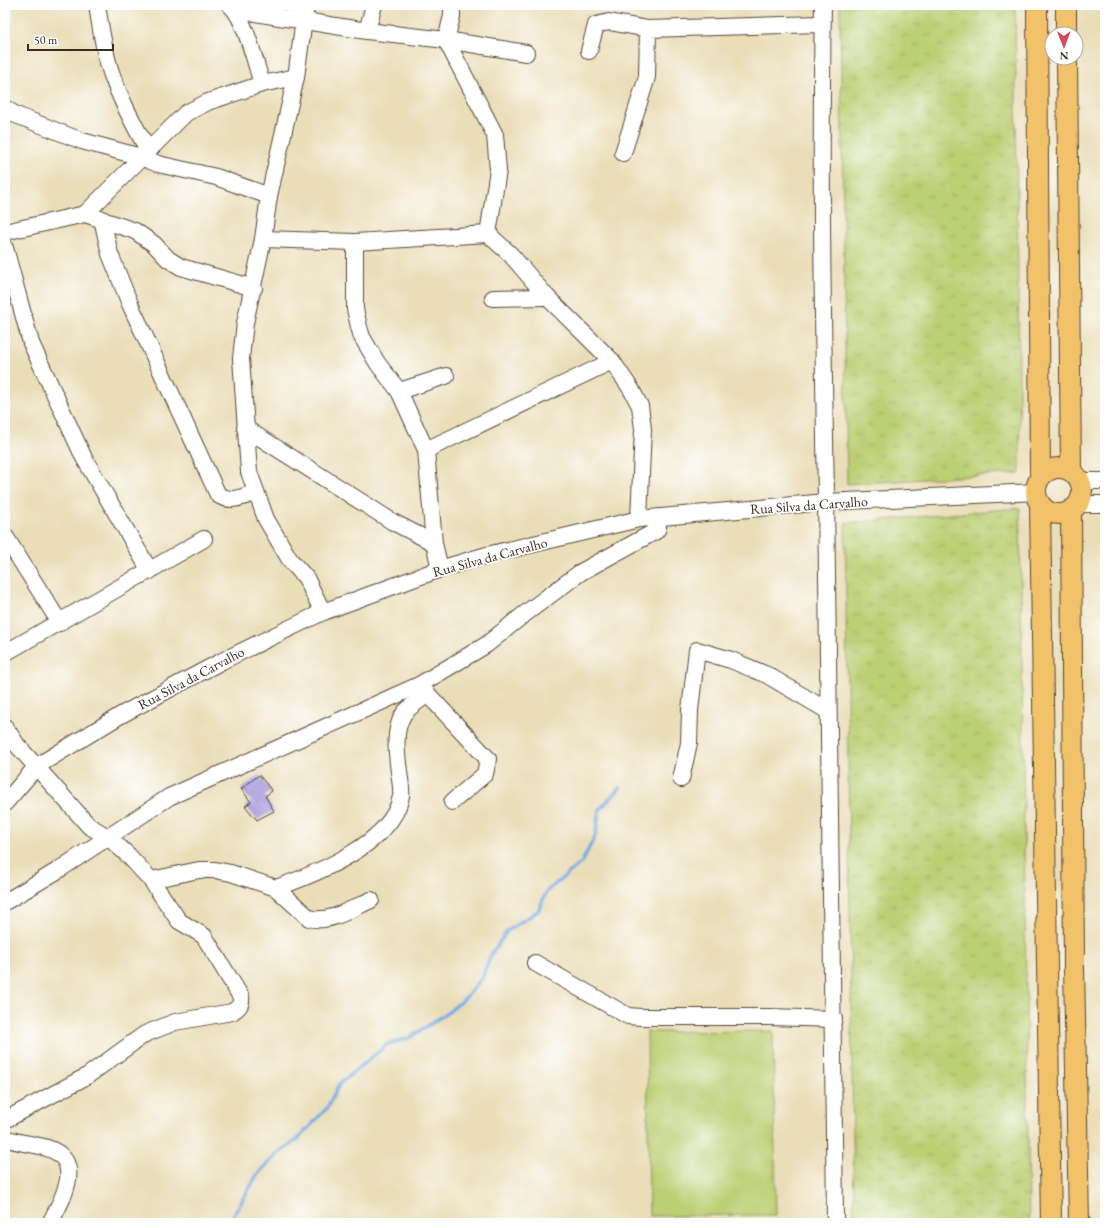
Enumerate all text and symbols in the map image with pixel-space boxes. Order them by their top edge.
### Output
scale bar [28,26,113,52]
north arrow [1044,26,1084,66]
text: 50 m [34,32,58,48]
text: N [1060,49,1069,63]
street label: Rua Silva da Carvalho [749,492,869,518]
street label: Rua Silva da Carvalho [431,533,549,581]
street label: Rua Silva da Carvalho [135,642,247,714]

